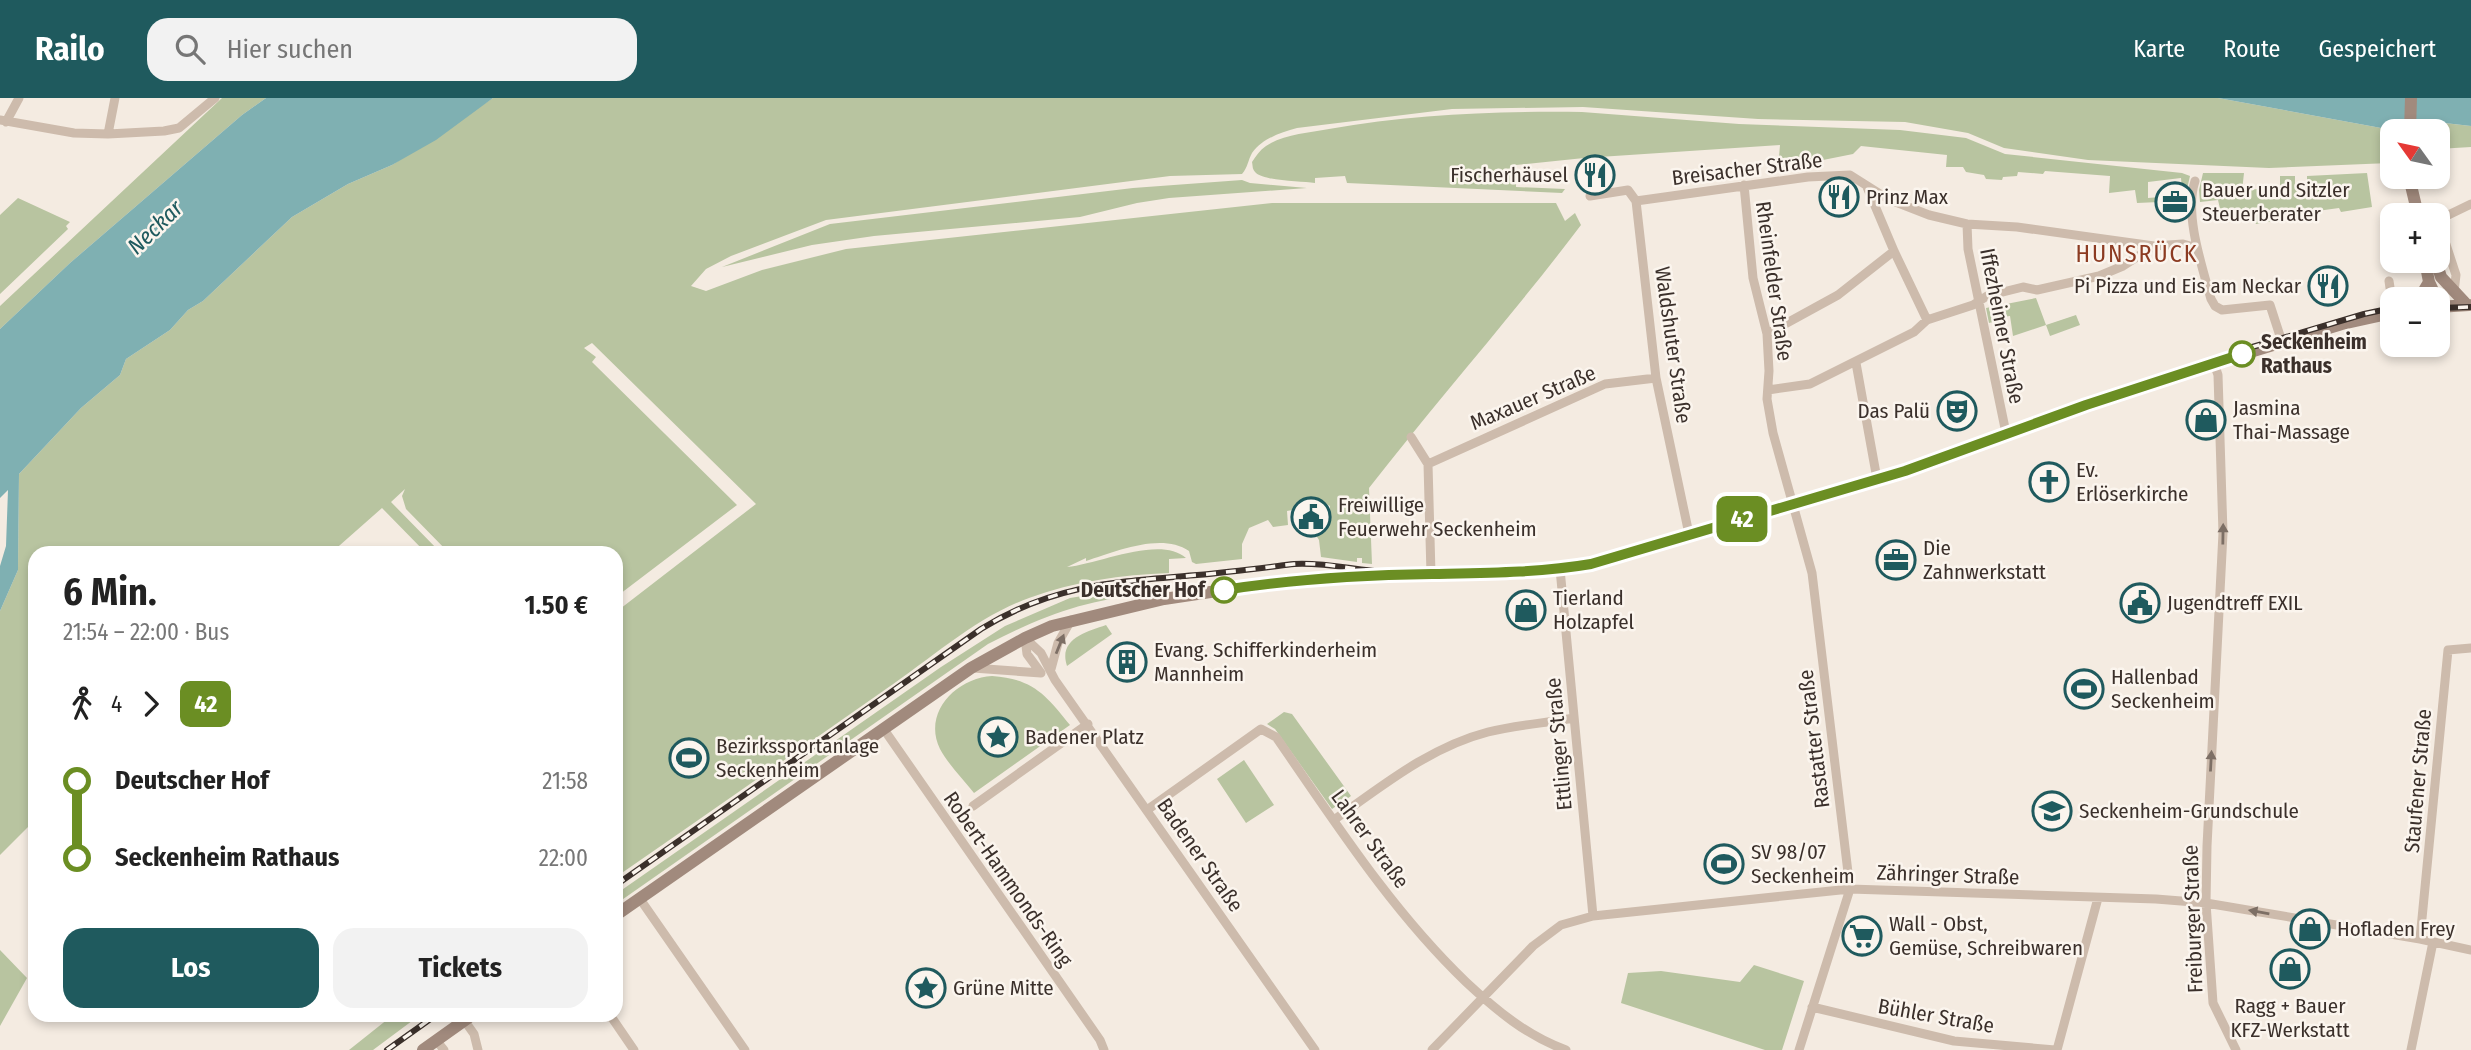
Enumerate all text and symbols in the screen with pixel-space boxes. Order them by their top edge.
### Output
search box [147,18,637,81]
text: Railo [35,29,105,69]
icon: search [171,30,209,68]
text: Hier suchen [227,34,353,65]
text: Karte [2133,35,2185,63]
text: Route [2223,35,2280,63]
text: Gespeichert [2318,35,2436,63]
north arrow [2380,119,2450,189]
map controls [2380,119,2450,357]
street label: Breisacher Straße [1670,147,1824,191]
restaurant icon: Fischerhäusel [1574,154,1616,196]
place label: Fischerhäusel [1450,162,1568,188]
restaurant icon: Prinz Max [1818,176,1860,218]
place label: Bauer und Sitzler Steuerberater [2202,177,2350,227]
office icon: Bauer und Sitzler Steuerberater [2154,181,2196,223]
place label: Prinz Max [1866,184,1949,210]
water label: Neckar [122,193,189,260]
street label: Rheinfelder Straße [1750,199,1798,363]
button: + [2380,203,2450,273]
district label: HUNSRÜCK [2075,240,2199,268]
street label: Iffezheimer Straße [1974,246,2030,406]
street label: Waldshuter Straße [1649,265,1697,425]
restaurant icon: Pi Pizza und Eis am Neckar [2307,265,2349,307]
place label: Pi Pizza und Eis am Neckar [2074,273,2302,299]
button: − [2380,287,2450,357]
place label: Seckenheim Rathaus [2261,329,2367,379]
marker: Seckenheim Rathaus [2229,341,2255,367]
street label: Maxauer Straße [1466,360,1600,436]
theatre icon: Das Palü [1936,390,1978,432]
place label: Jasmina Thai-Massage [2233,395,2350,445]
place label: Das Palü [1857,398,1930,424]
shop icon: Jasmina Thai-Massage [2185,399,2227,441]
place label: Ev. Erlöserkirche [2076,457,2188,507]
church icon: Ev. Erlöserkirche [2028,461,2070,503]
place label: Freiwillige Feuerwehr Seckenheim [1338,492,1537,542]
public building icon: Freiwillige Feuerwehr Seckenheim [1290,496,1332,538]
line badge: 42 [1710,496,1774,542]
text: 42 [1730,505,1754,533]
one-way arrow [2217,523,2229,545]
place label: Die Zahnwerkstatt [1923,535,2046,585]
office icon: Die Zahnwerkstatt [1875,539,1917,581]
text: 6 Min. [63,569,157,615]
place label: Deutscher Hof [1081,577,1207,603]
marker: Deutscher Hof [1211,577,1237,603]
public building icon: Jugendtreff EXIL [2119,582,2161,624]
place label: Tierland Holzapfel [1553,585,1635,635]
shop icon: Tierland Holzapfel [1505,589,1547,631]
text: 1.50 € [524,590,588,621]
place label: Jugendtreff EXIL [2167,590,2303,616]
text: 21:54 – 22:00 · Bus [63,618,229,646]
one-way arrow [1054,633,1065,654]
place label: Evang. Schifferkinderheim Mannheim [1154,637,1377,687]
building icon: Evang. Schifferkinderheim Mannheim [1106,641,1148,683]
place label: Hallenbad Seckenheim [2111,664,2215,714]
street label: Rastatter Straße [1793,668,1835,810]
sports icon: Hallenbad Seckenheim [2063,668,2105,710]
street label: Ettlinger Straße [1540,677,1578,811]
icon: walk [63,685,101,723]
icon: forward [132,685,170,723]
text: 4 [111,690,122,718]
text: 42 [194,690,217,718]
street label: Staufener Straße [2399,708,2437,854]
place icon: Badener Platz [977,716,1019,758]
place label: Badener Platz [1025,724,1144,750]
place label: Bezirkssportanlage Seckenheim [716,733,879,783]
sports icon: Bezirkssportanlage Seckenheim [668,737,710,779]
one-way arrow [2205,750,2216,772]
text: Deutscher Hof [115,765,269,796]
text: 21:58 [542,767,588,795]
street label: Lahrer Straße [1325,785,1415,893]
street label: Robert-Hammonds-Ring [938,786,1078,972]
school or university icon: Seckenheim-Grundschule [2031,790,2073,832]
street label: Badener Straße [1151,793,1249,917]
place label: Seckenheim-Grundschule [2079,798,2299,824]
place label: SV 98/07 Seckenheim [1751,839,1855,889]
text: Seckenheim Rathaus [115,842,339,873]
sports icon: SV 98/07 Seckenheim [1703,843,1745,885]
text: 22:00 [539,844,588,872]
street label: Freiburger Straße [2177,845,2209,993]
street label: Zähringer Straße [1876,860,2020,890]
one-way arrow [2248,906,2270,917]
shop icon: Hofladen Frey [2289,908,2331,950]
place label: Wall - Obst, Gemüse, Schreibwaren [1889,911,2083,961]
supermarket icon: Wall - Obst, Gemüse, Schreibwaren [1841,915,1883,957]
place label: Hofladen Frey [2337,916,2456,942]
button: Los [63,928,319,1008]
button: Tickets [333,928,588,1008]
shop icon: Ragg + Bauer KFZ-Werkstatt [2269,948,2311,990]
place icon: Grüne Mitte [905,967,947,1009]
place label: Grüne Mitte [953,975,1054,1001]
street label: Bühler Straße [1876,993,1996,1039]
place label: Ragg + Bauer KFZ-Werkstatt [2230,993,2350,1043]

